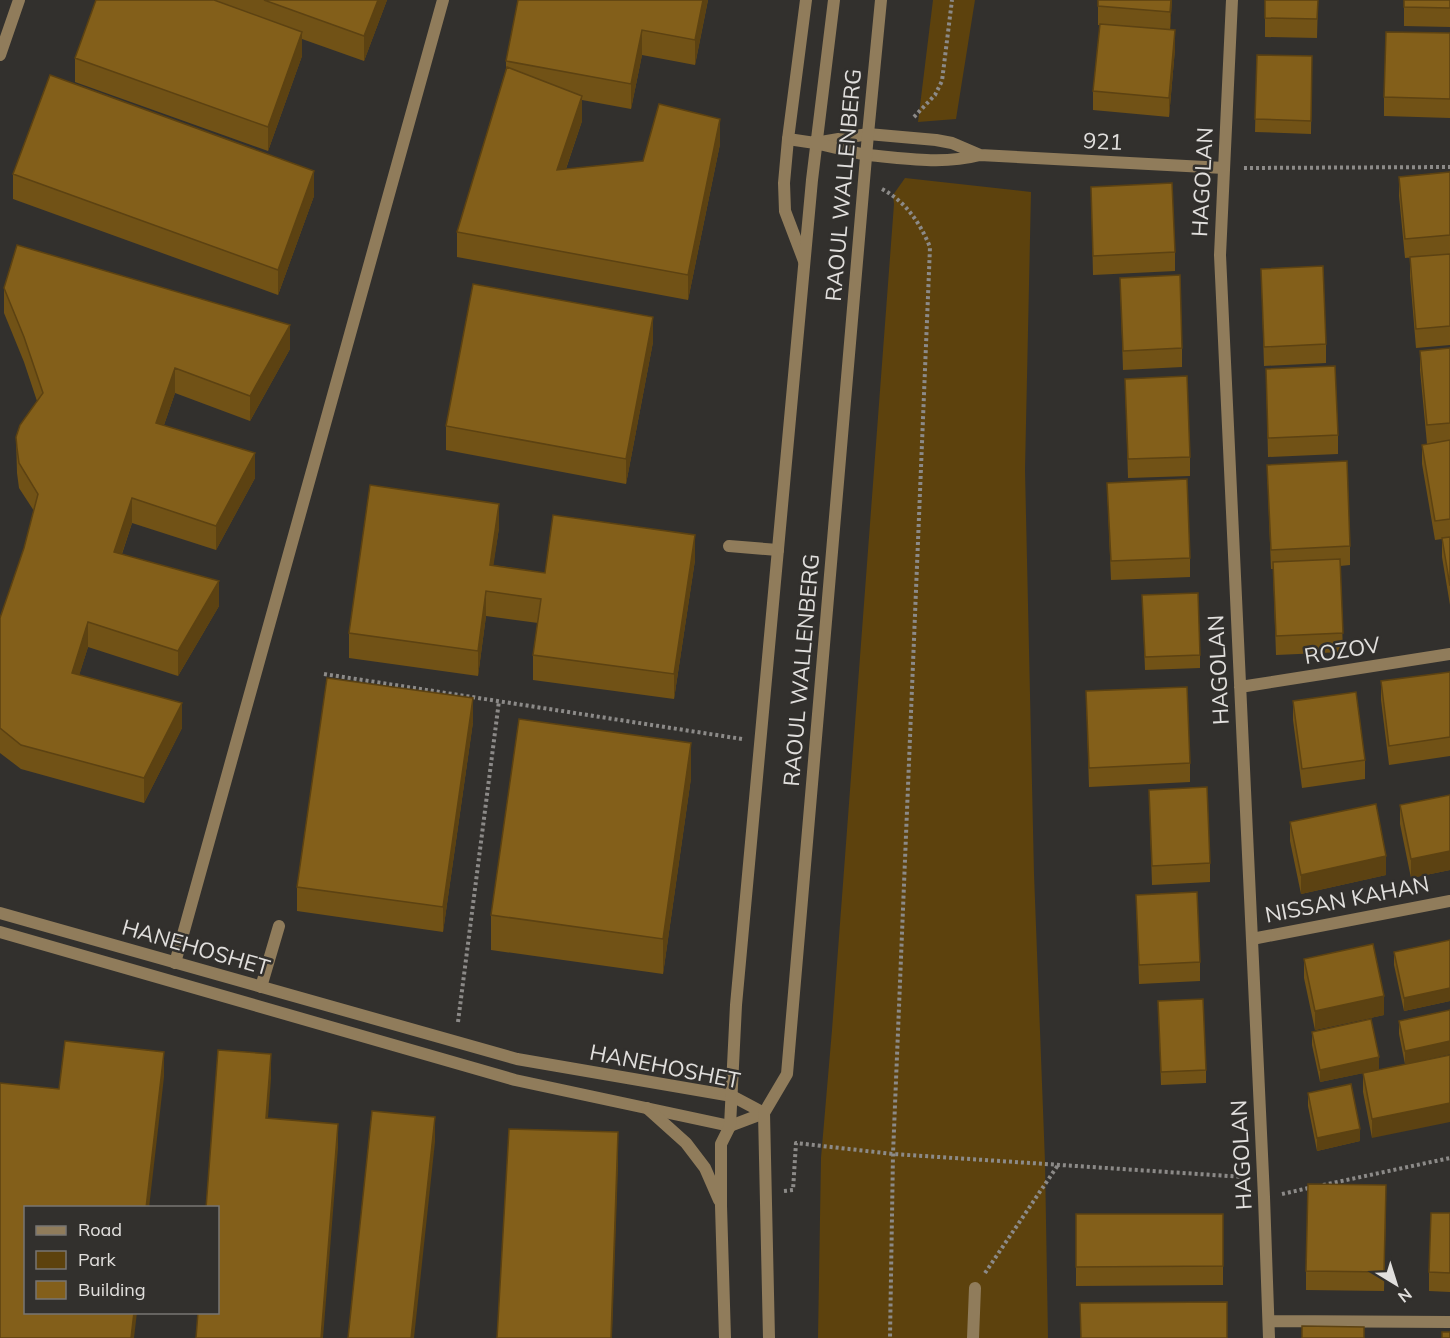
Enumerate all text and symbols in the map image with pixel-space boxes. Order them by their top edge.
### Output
street label: RAOUL WALLENBERG [819,67,867,303]
street label: 921 [1082,126,1124,156]
street label: HAGOLAN [1185,126,1219,238]
street label: RAOUL WALLENBERG [777,552,825,788]
street label: HAGOLAN [1201,614,1235,726]
street label: ROZOV [1302,630,1383,670]
street label: NISSAN KAHAN [1262,869,1432,929]
street label: HANEHOSHET [119,912,273,982]
street label: HANEHOSHET [587,1038,743,1094]
street label: HAGOLAN [1224,1099,1258,1211]
legend [24,1206,219,1314]
text: Road [78,1218,122,1241]
text: Park [78,1248,117,1271]
north arrow [1366,1254,1426,1314]
text: Building [78,1278,146,1301]
text: N [1394,1284,1416,1307]

